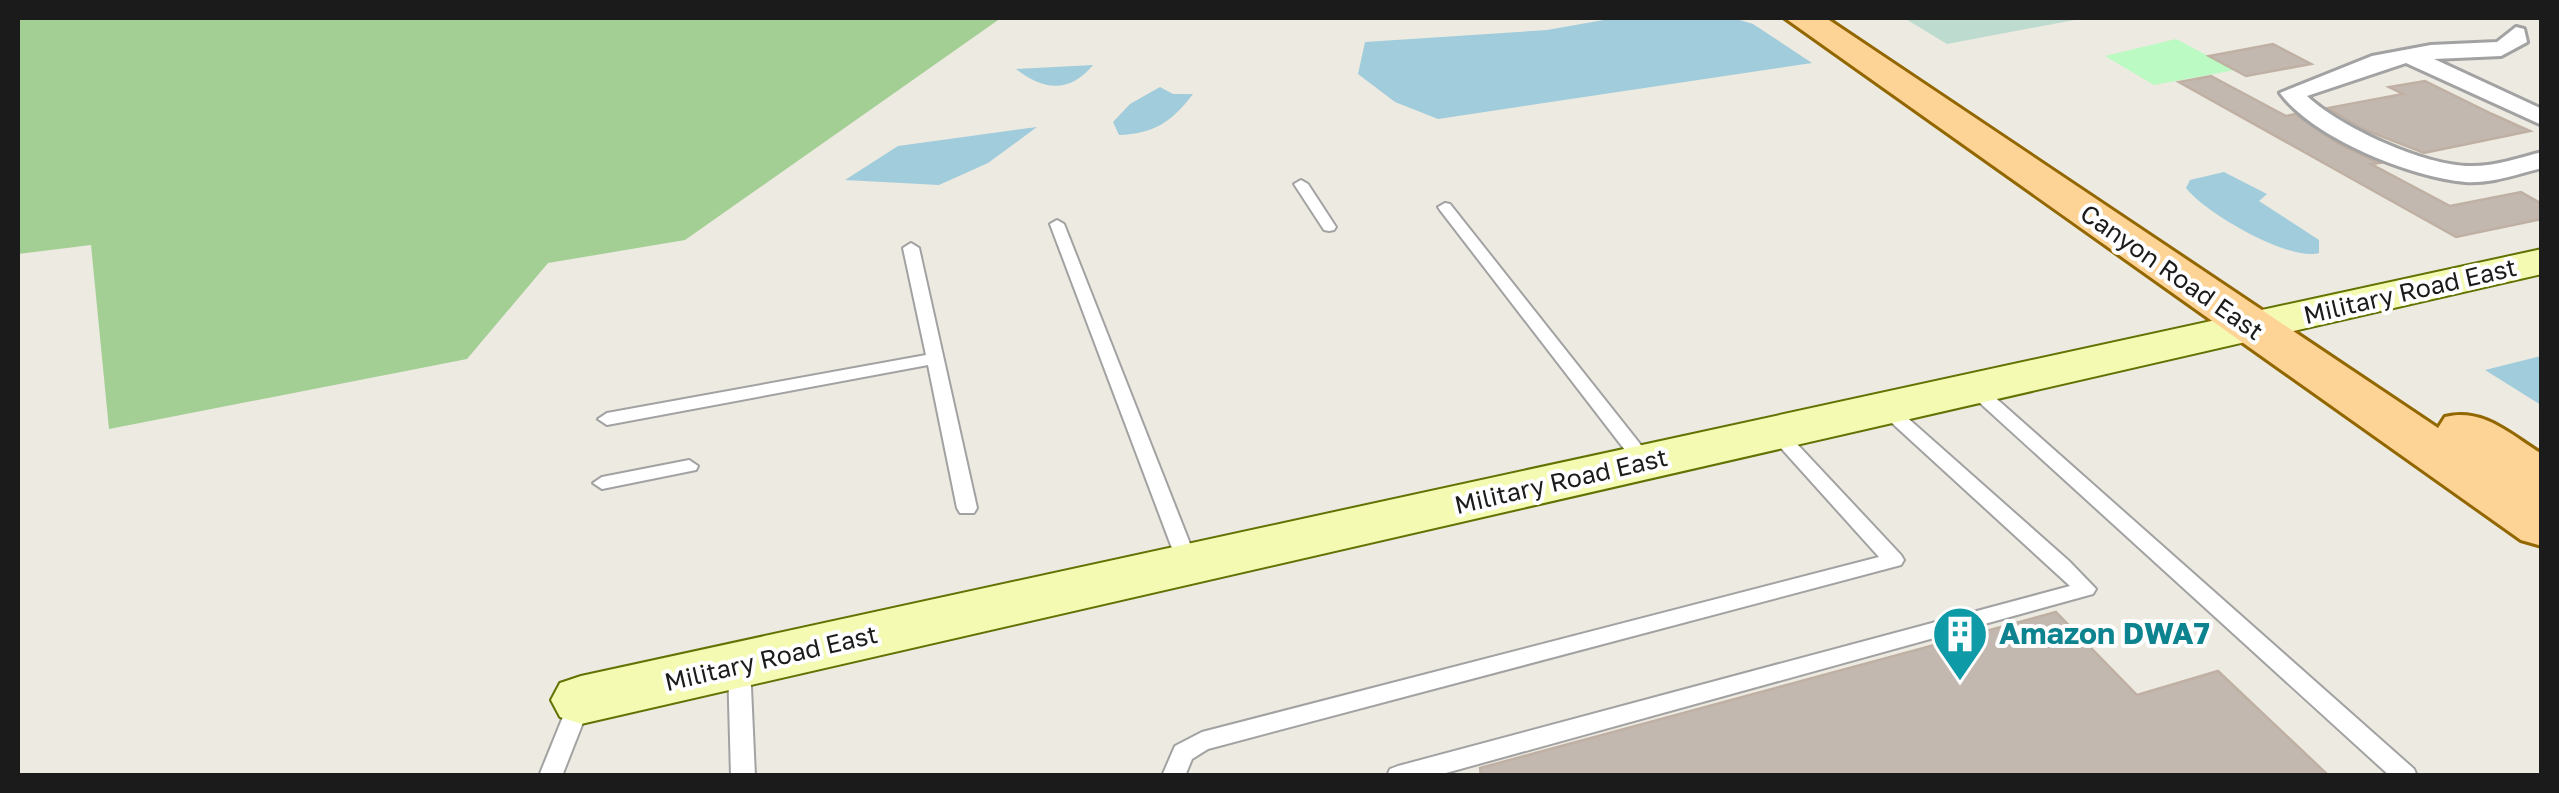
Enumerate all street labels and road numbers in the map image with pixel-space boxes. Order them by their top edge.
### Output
street label: Canyon Road East [2075,197,2270,346]
street label: Military Road East [2300,251,2519,330]
street label: Military Road East [1451,441,1670,520]
street label: Military Road East [661,618,880,697]

